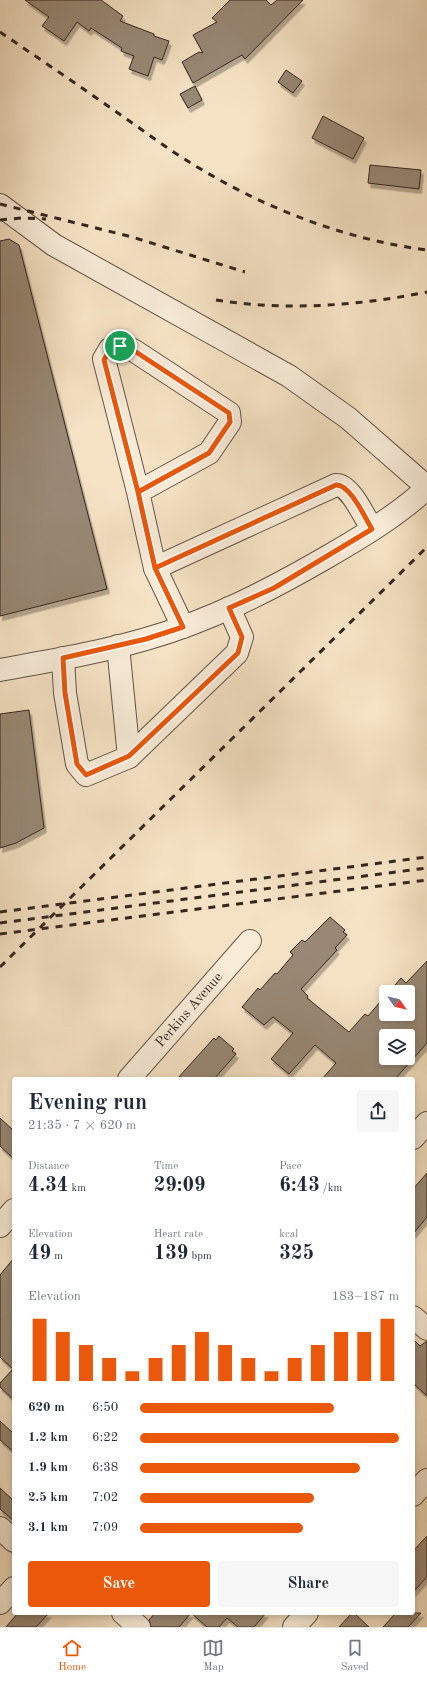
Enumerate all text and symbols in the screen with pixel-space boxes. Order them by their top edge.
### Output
pin [103,329,137,363]
icon: arrive [109,335,131,357]
street label: Perkins Avenue [153,970,225,1050]
north arrow [379,985,415,1021]
map controls [379,985,415,1065]
button: layers [379,1029,415,1065]
button: share [357,1090,399,1132]
text: Evening run [28,1092,147,1114]
text: 21:35 · 7 × 620 m [28,1119,136,1132]
text: Distance [28,1161,69,1172]
text: Time [154,1161,178,1172]
text: Pace [279,1161,302,1172]
text: 4.34 [28,1176,68,1196]
text: 29:09 [154,1176,206,1196]
text: 6:43 [279,1176,320,1196]
text: km [68,1183,86,1194]
text: /km [320,1183,342,1194]
text: Elevation [28,1229,73,1240]
text: Heart rate [154,1229,203,1240]
text: kcal [279,1229,298,1240]
text: 49 [28,1244,51,1264]
text: 139 [154,1244,188,1264]
text: 325 [279,1244,314,1264]
text: m [51,1251,63,1262]
text: bpm [188,1251,212,1262]
text: Elevation [28,1290,81,1303]
text: 183–187 m [332,1290,399,1303]
text: 620 m [28,1401,65,1414]
text: 6:50 [92,1401,118,1414]
text: 1.2 km [28,1431,68,1444]
text: 6:22 [92,1431,118,1444]
text: 1.9 km [28,1461,68,1474]
text: 6:38 [92,1461,118,1474]
text: 2.5 km [28,1491,68,1504]
text: 7:02 [92,1491,118,1504]
text: 3.1 km [28,1521,68,1534]
text: 7:09 [92,1521,118,1534]
button: Save [28,1561,210,1607]
button: Share [218,1561,399,1607]
tab: Home [58,1637,86,1675]
tab: Map [202,1637,224,1675]
tab: Saved [341,1637,369,1675]

